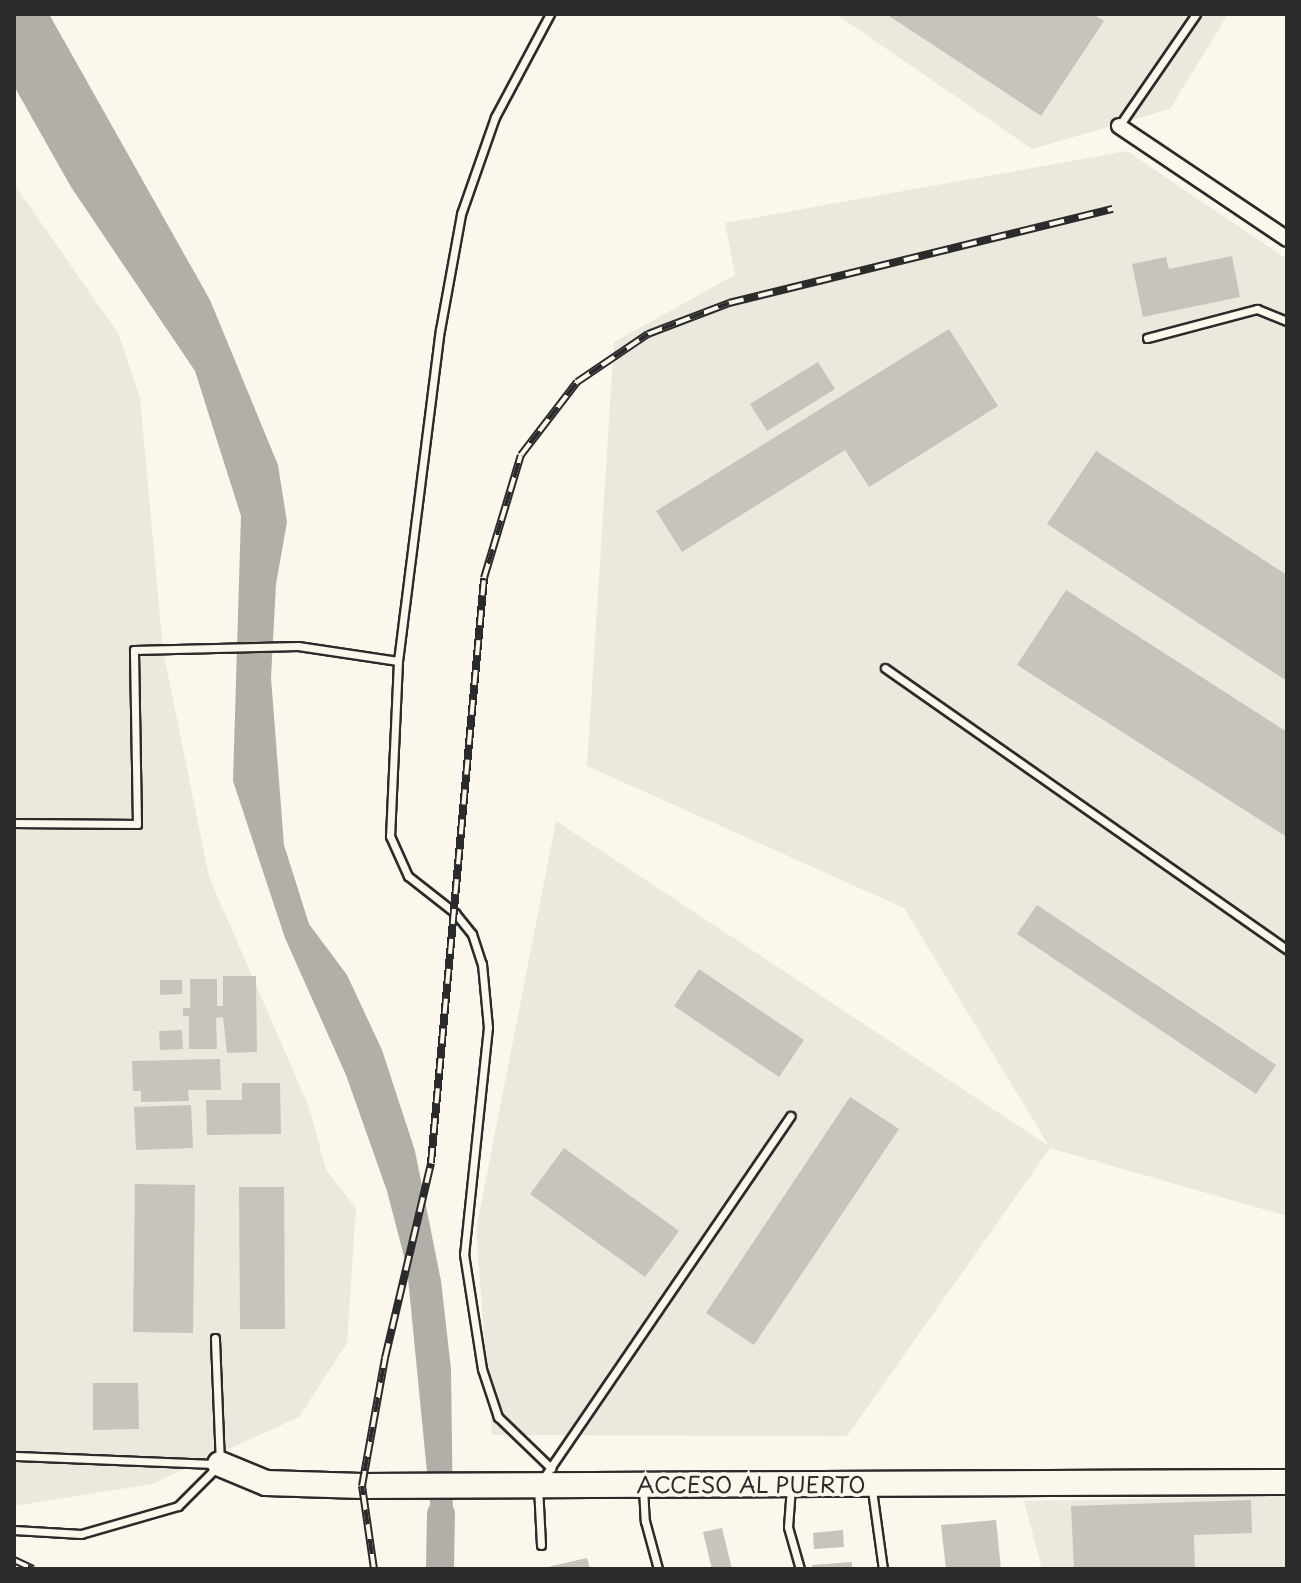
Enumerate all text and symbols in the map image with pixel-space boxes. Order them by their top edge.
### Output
street label: ACCESO AL PUERTO [636,1471,866,1497]

